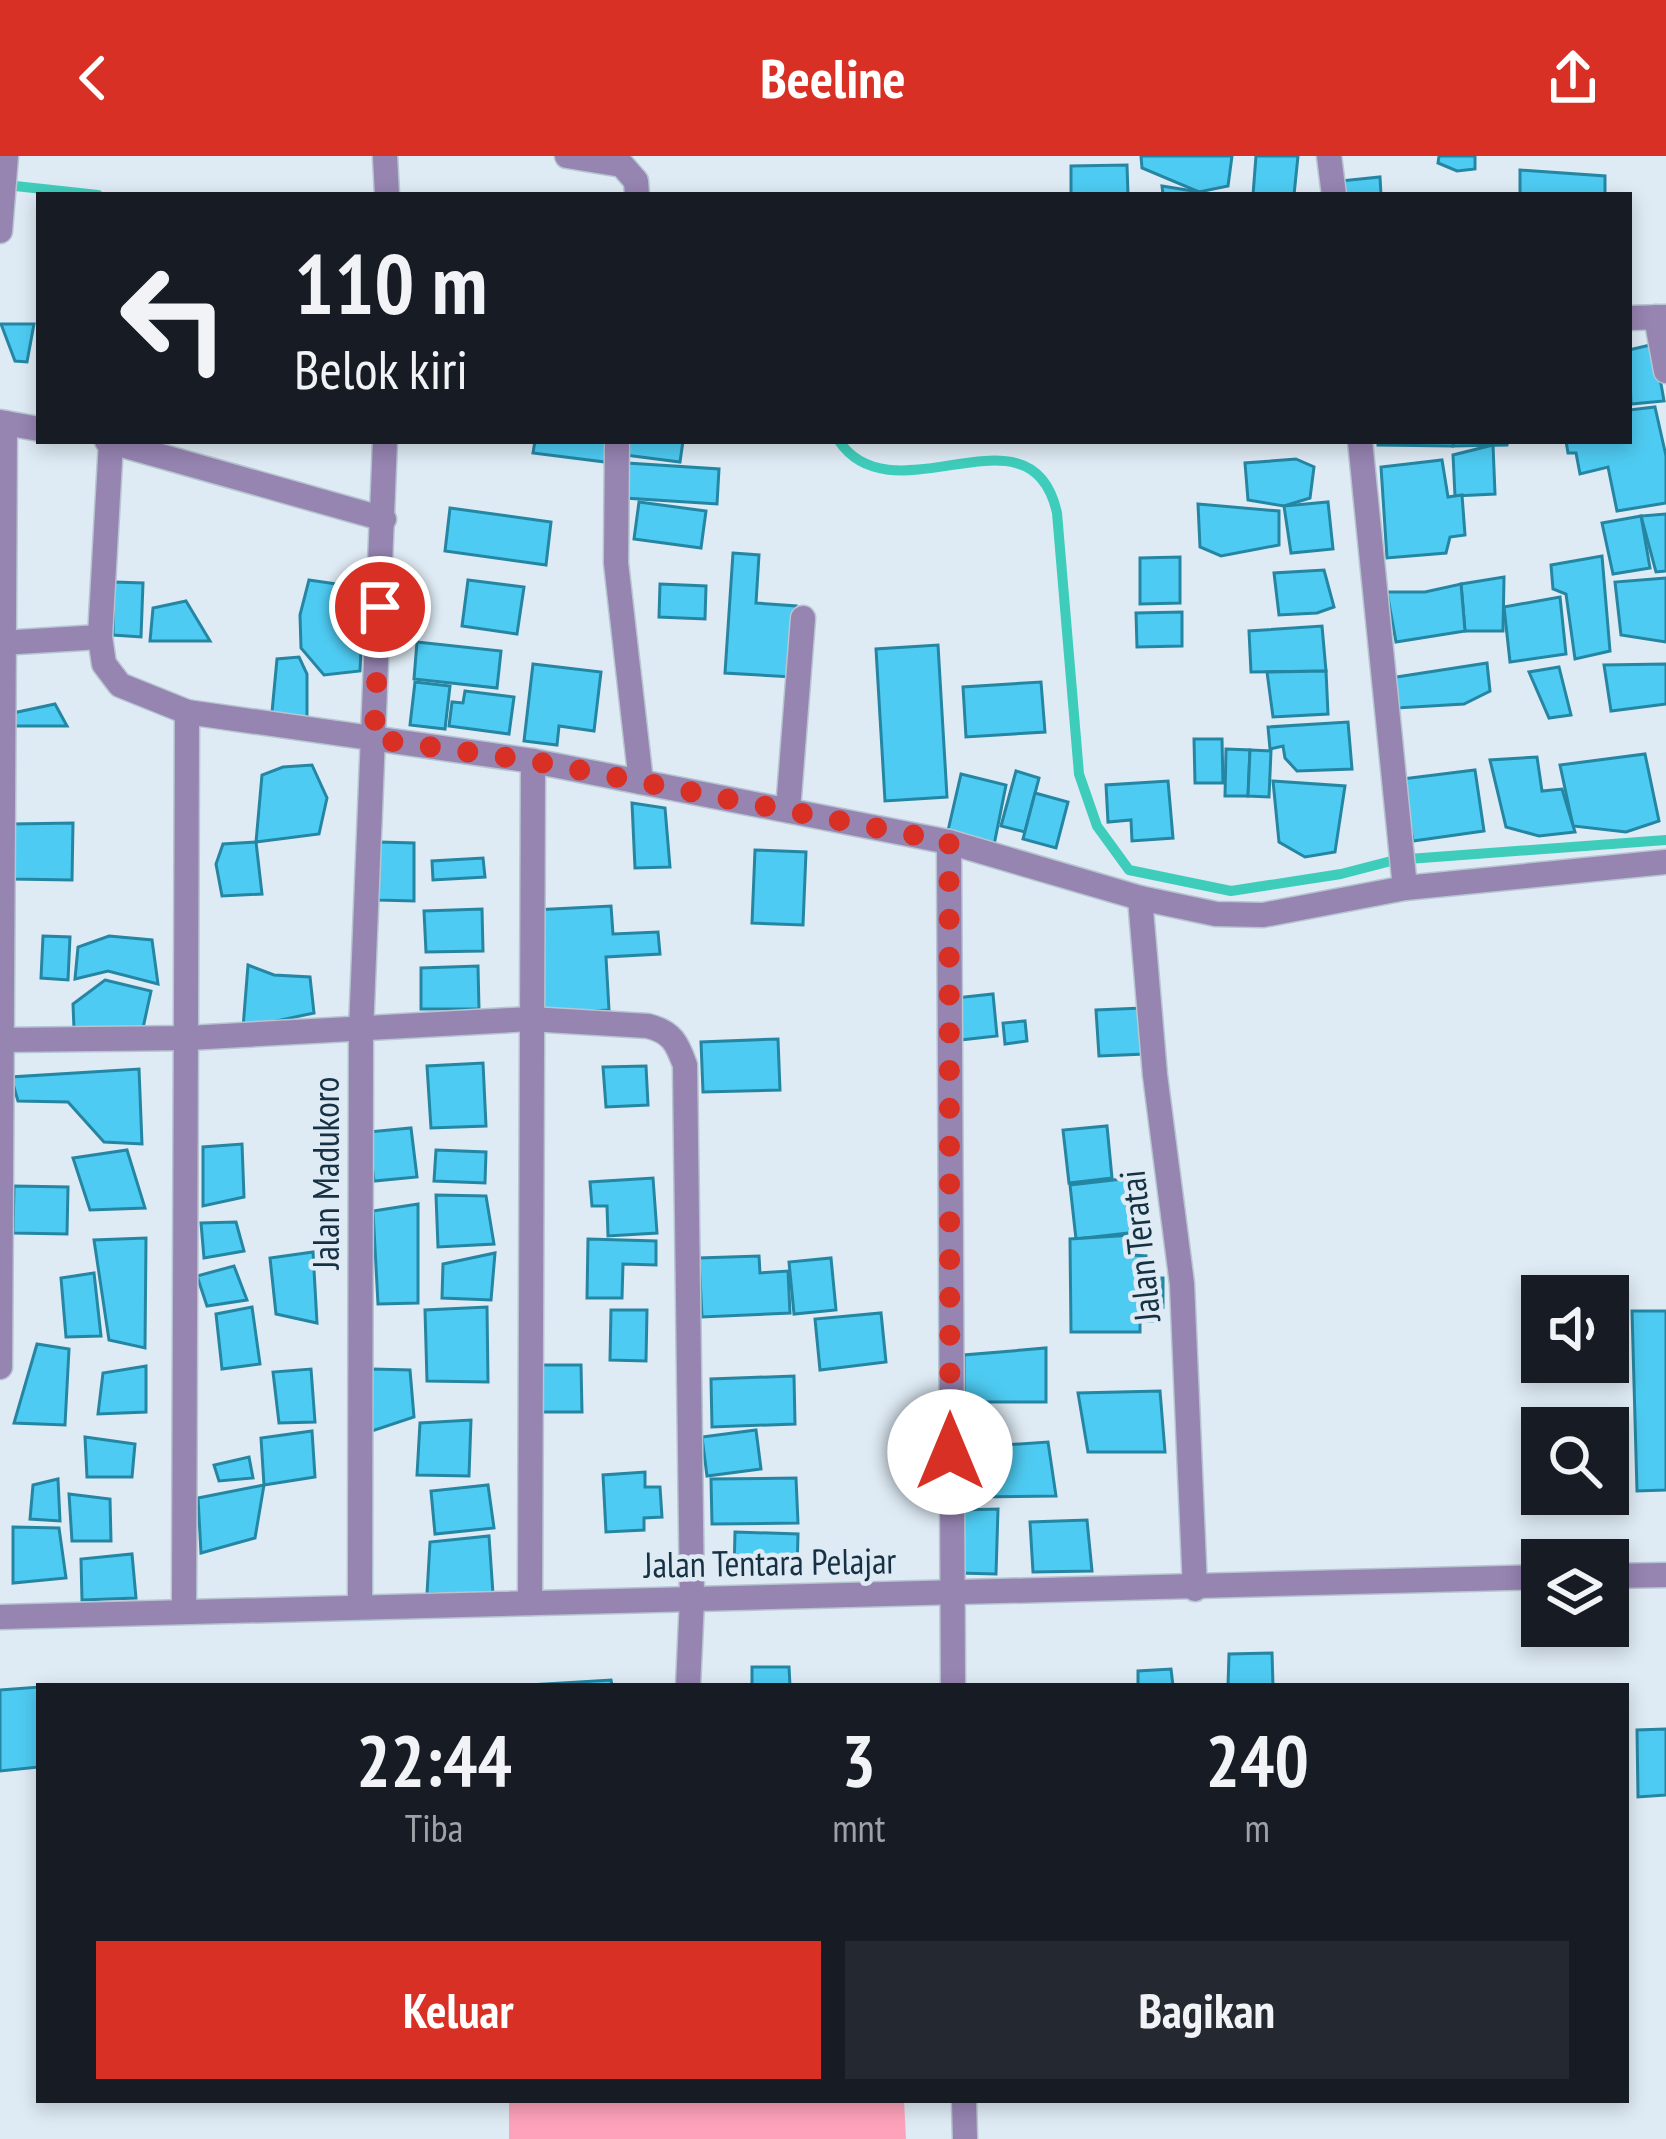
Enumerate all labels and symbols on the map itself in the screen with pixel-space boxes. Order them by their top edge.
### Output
pin [329,556,431,658]
street label: Jalan Madukoro [302,1077,349,1270]
street label: Jalan Teratai [1108,1168,1170,1325]
position arrow [887,1389,1013,1515]
street label: Jalan Tentara Pelajar [642,1536,897,1588]

